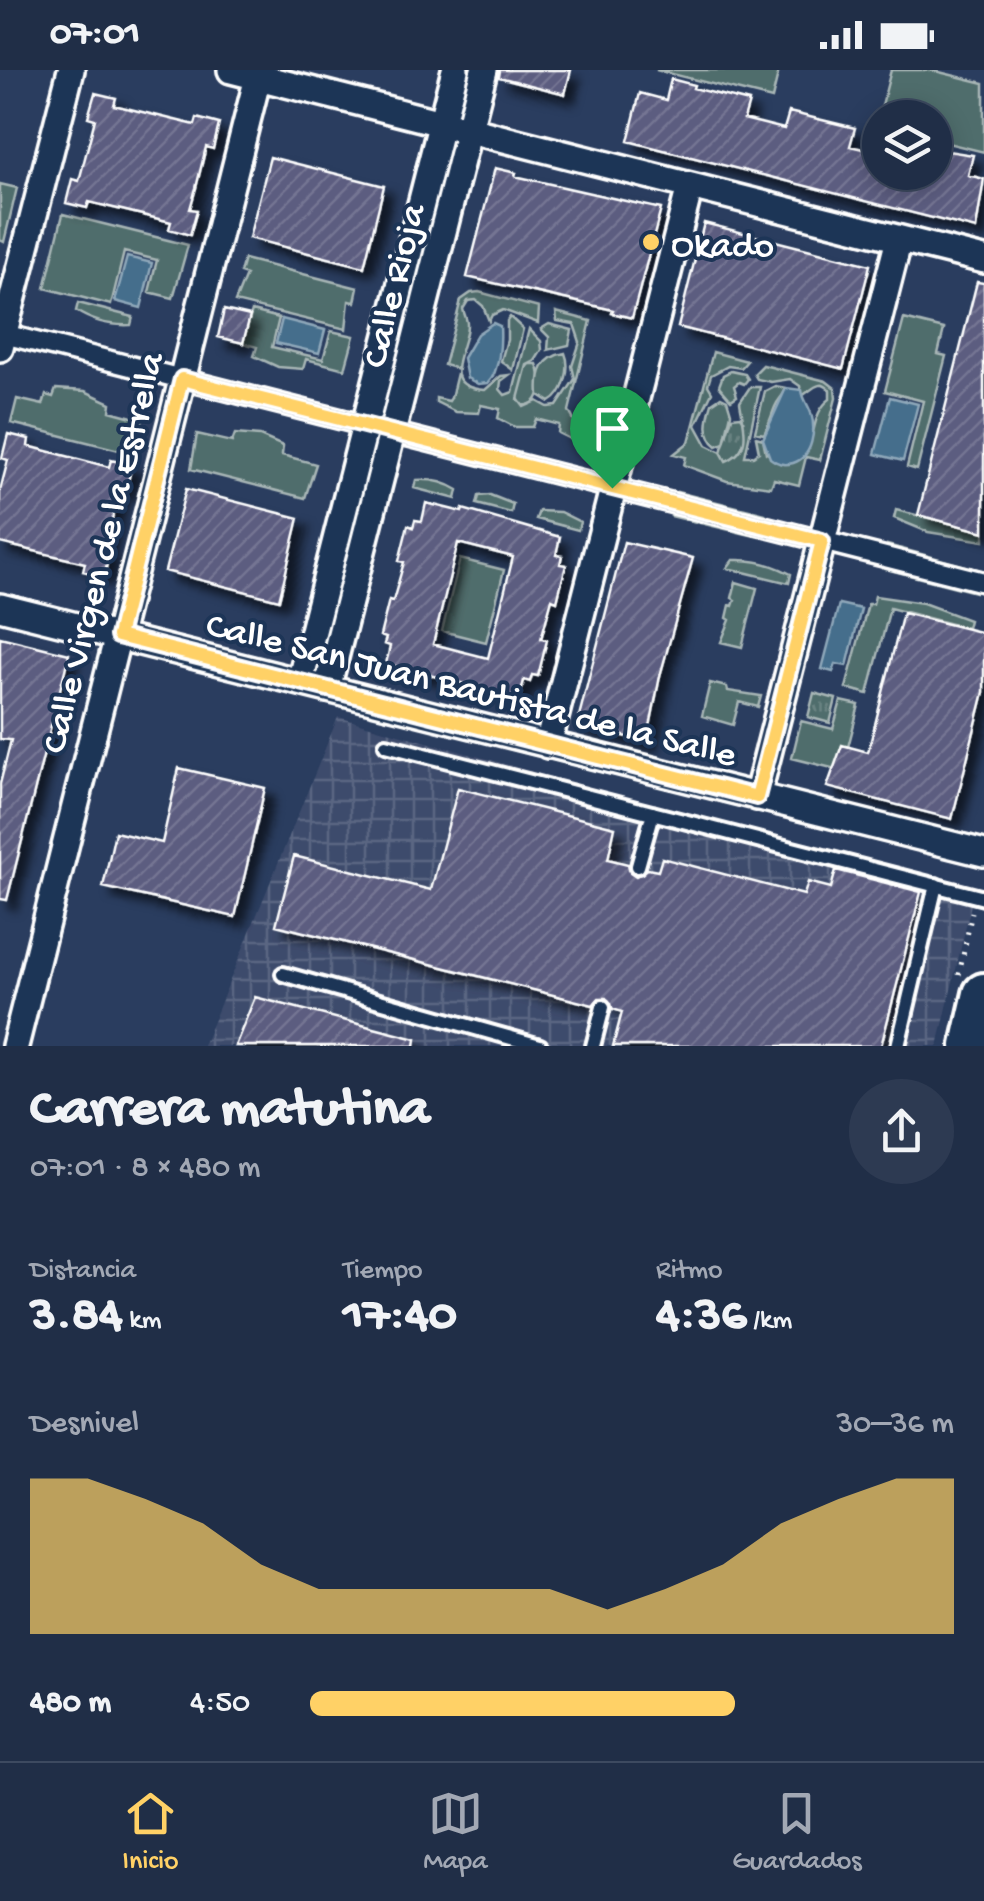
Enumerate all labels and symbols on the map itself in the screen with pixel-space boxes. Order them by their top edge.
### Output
street label: Calle Rioja [355,198,439,373]
place label: Okado [671,226,774,270]
marker: Okado [640,231,662,253]
street label: Calle Virgen de la Estrella [35,347,177,758]
pin [570,386,655,489]
street label: Calle San Juan Bautista de la Salle [201,606,741,780]

